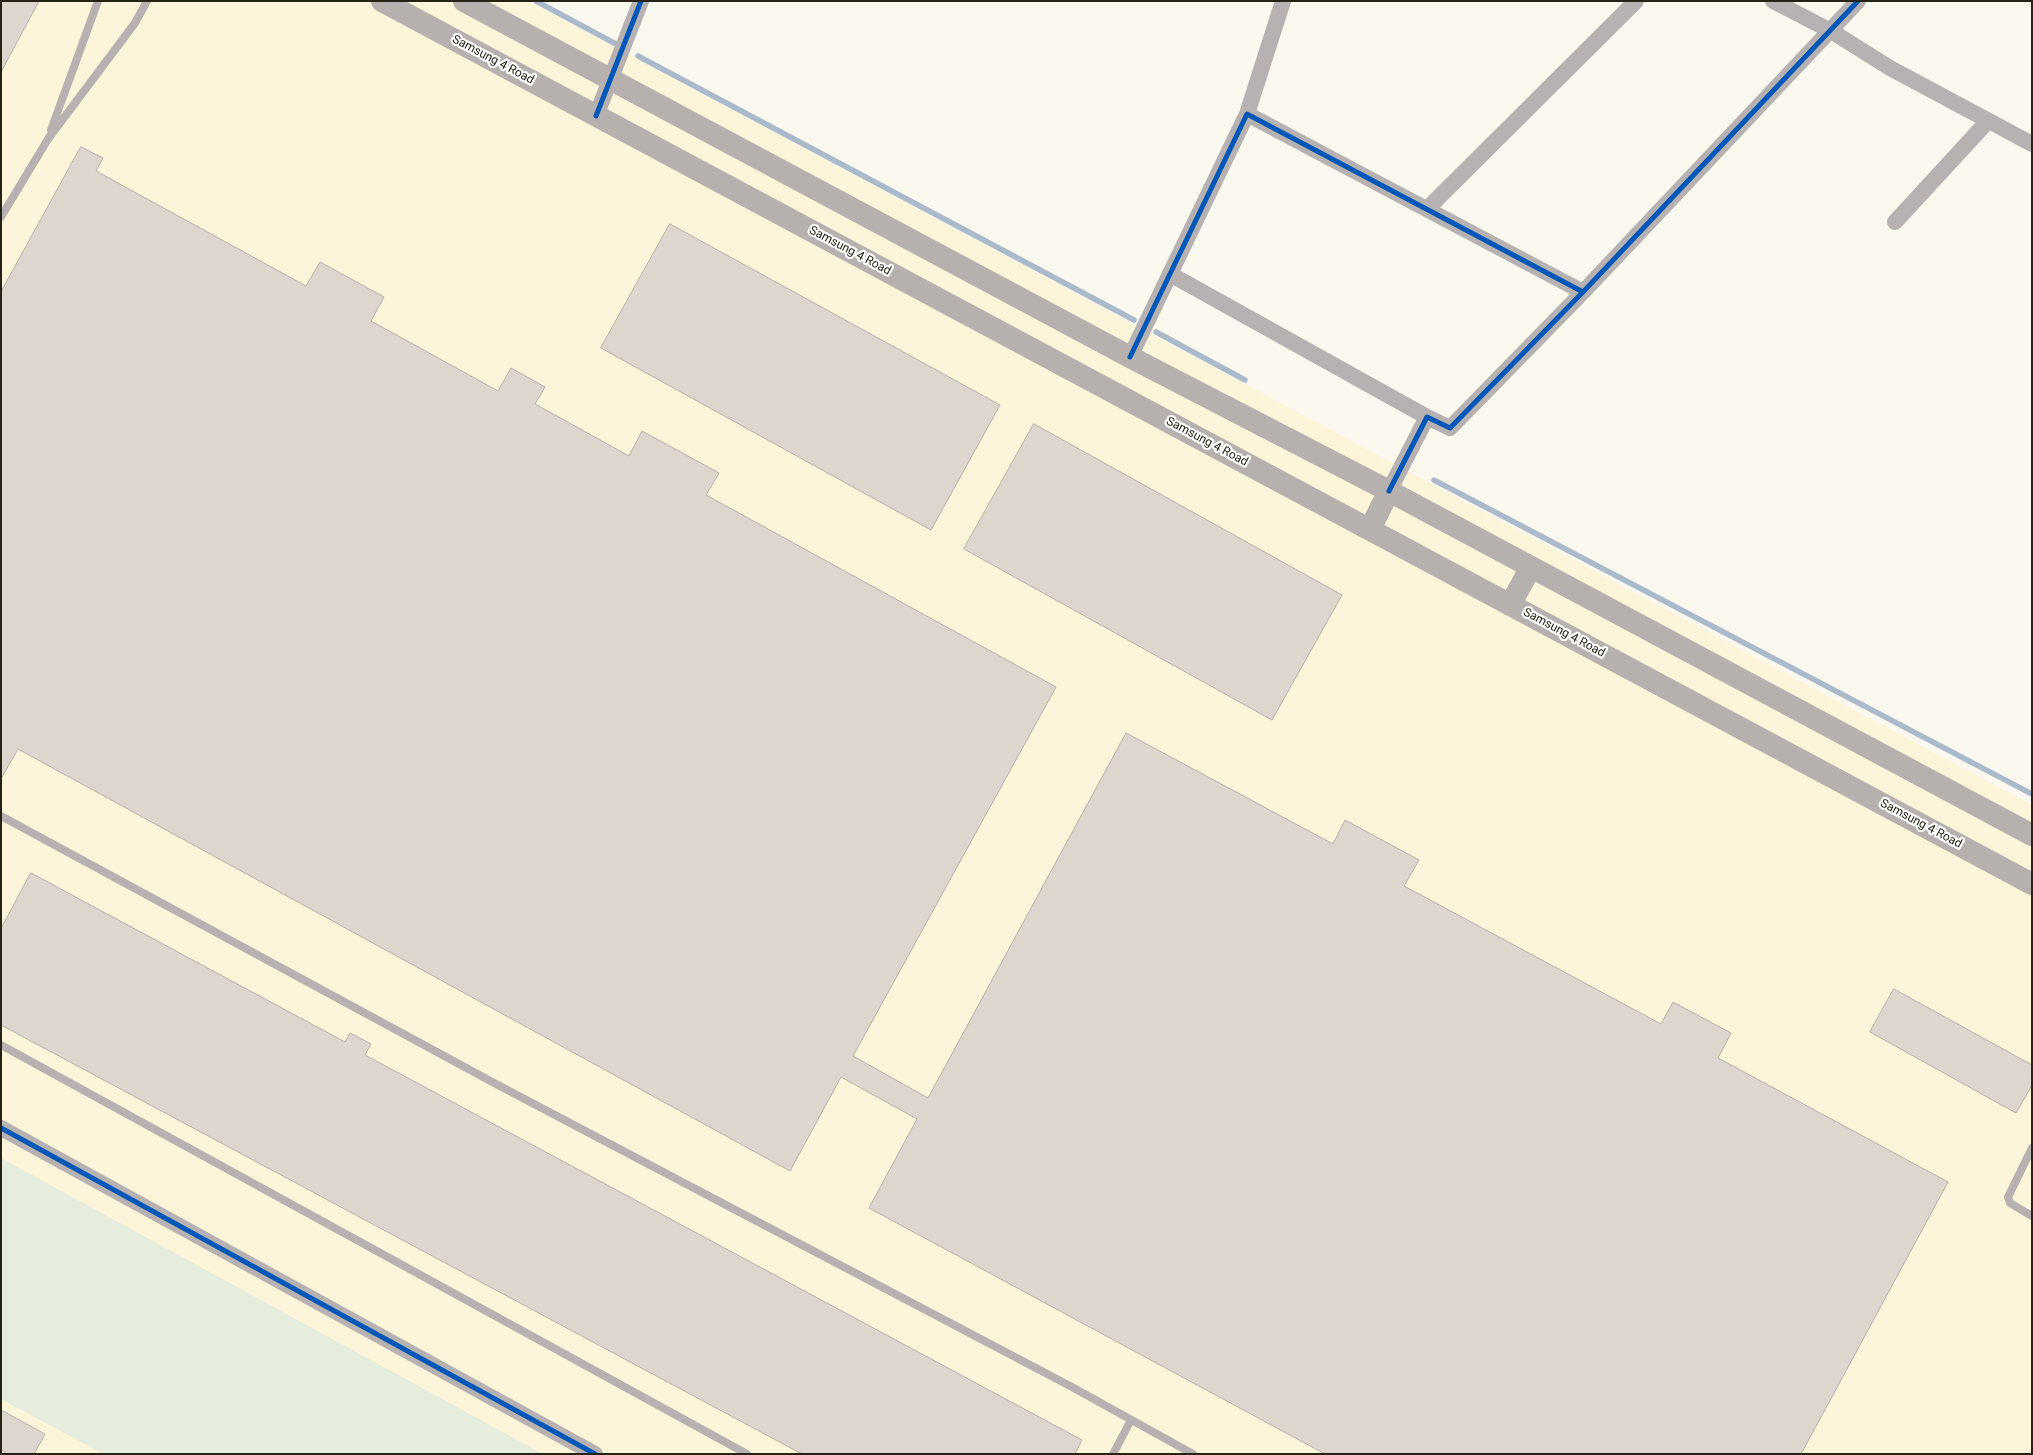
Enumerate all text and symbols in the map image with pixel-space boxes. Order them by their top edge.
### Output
street label: Samsung 4 Road [450,32,536,88]
street label: Samsung 4 Road [807,223,893,279]
street label: Samsung 4 Road [1164,414,1250,470]
street label: Samsung 4 Road [1521,605,1607,661]
street label: Samsung 4 Road [1878,796,1964,852]

